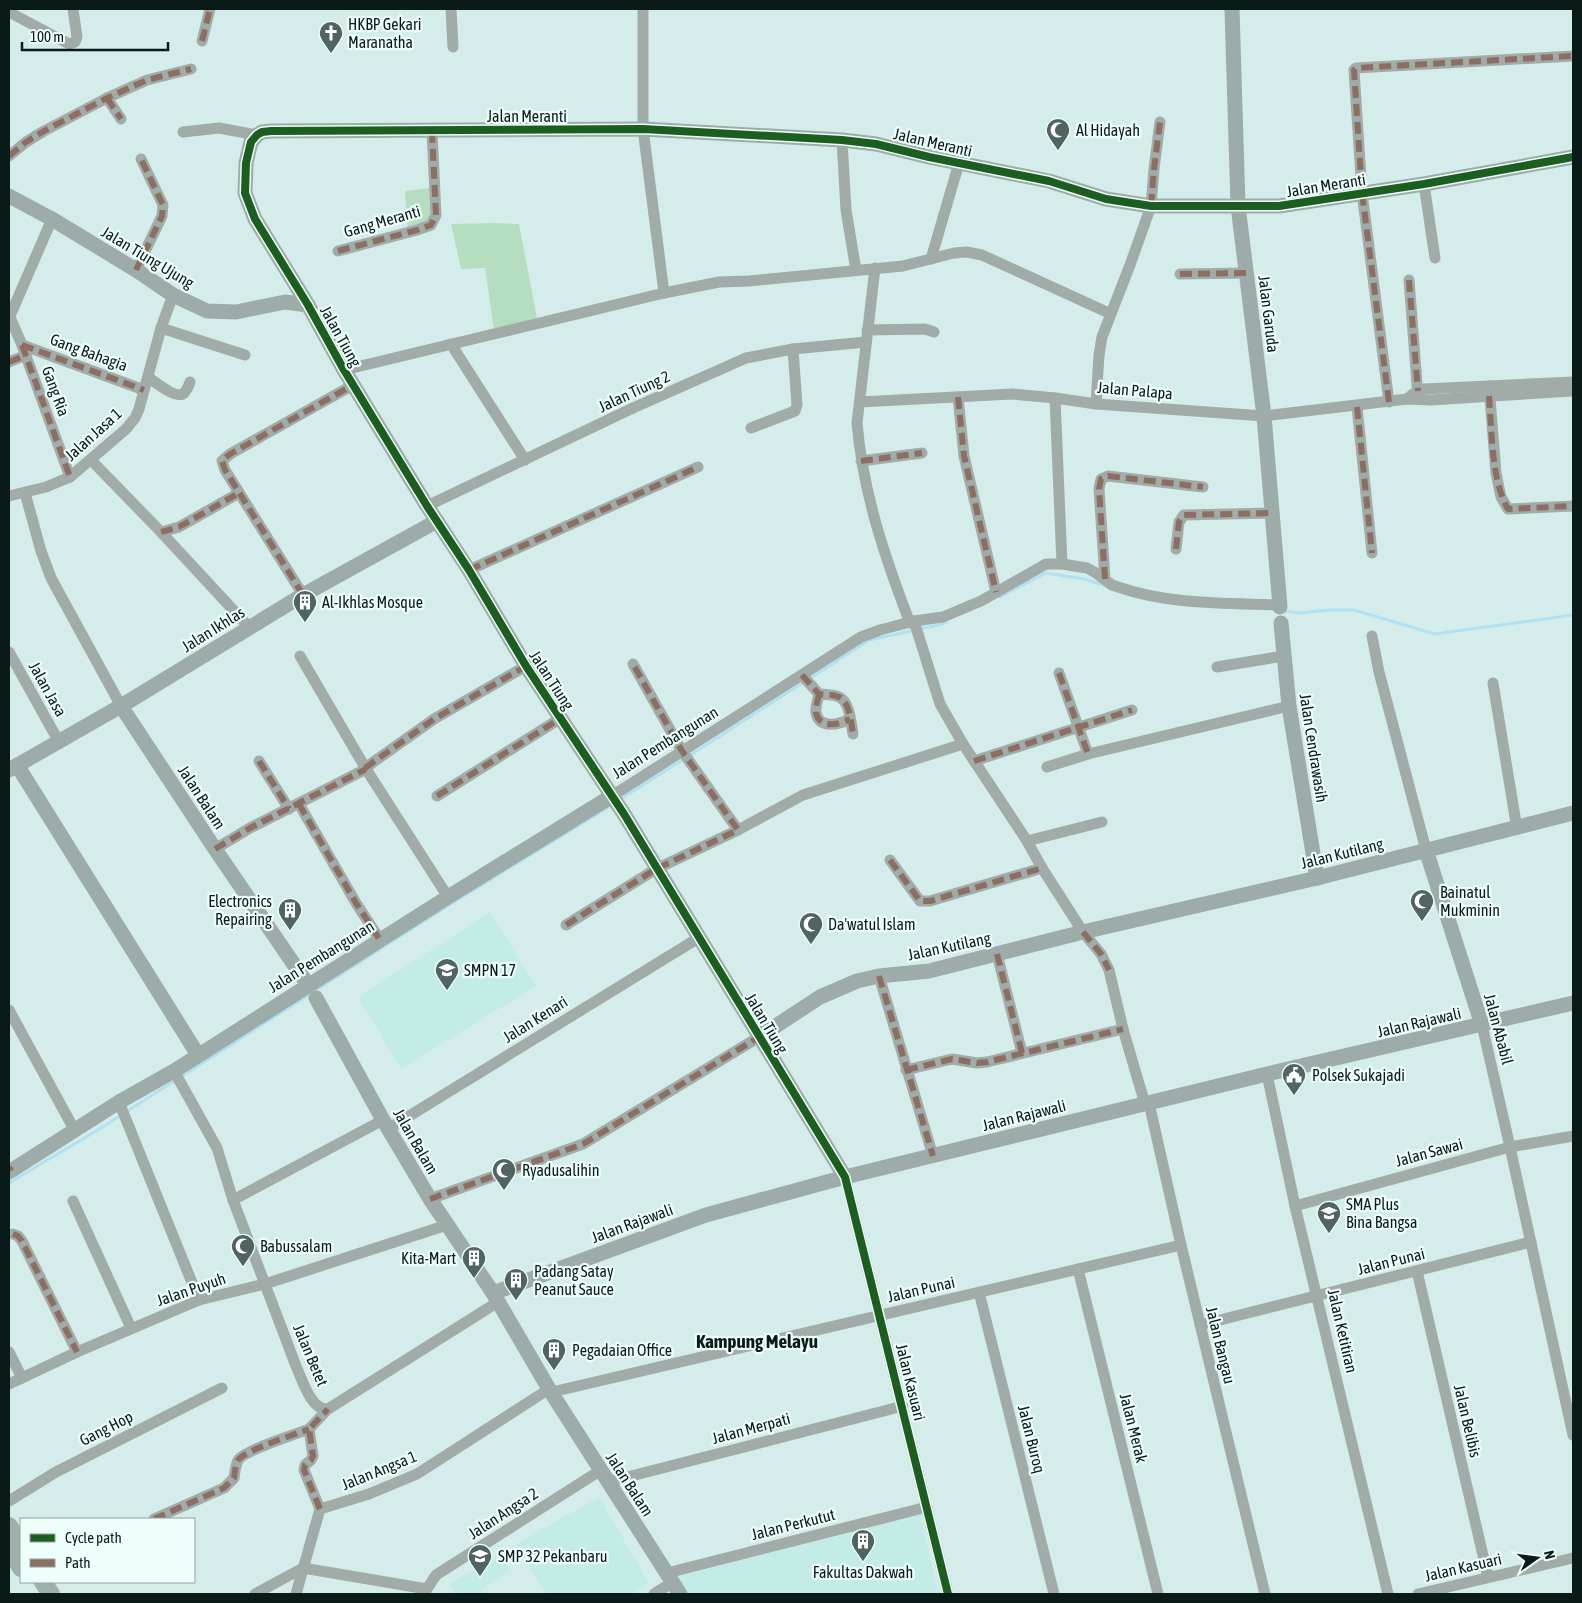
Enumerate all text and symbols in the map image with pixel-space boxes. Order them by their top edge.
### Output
place label: HKBP Gekari Maranatha [348,15,421,51]
scale bar [22,20,169,52]
church icon: HKBP Gekari Maranatha [318,20,344,54]
text: 100 m [30,28,64,45]
street label: Jalan Meranti [487,107,567,125]
mosque icon: Al Hidayah [1045,117,1071,151]
place label: Al Hidayah [1076,121,1140,140]
street label: Jalan Meranti [892,124,974,160]
street label: Jalan Meranti [1285,170,1367,200]
street label: Gang Meranti [342,202,423,241]
street label: Jalan Tiung Ujung [98,222,198,293]
street label: Jalan Garuda [1255,274,1283,354]
street label: Jalan Tiung [316,302,365,370]
street label: Gang Bahagia [48,330,130,375]
street label: Gang Ria [38,364,73,419]
street label: Jalan Tiung 2 [595,367,673,416]
street label: Jalan Palapa [1096,378,1174,403]
street label: Jalan Jasa 1 [61,404,125,464]
building icon: Al-Ikhlas Mosque [292,589,318,623]
place label: Al-Ikhlas Mosque [322,593,423,612]
street label: Jalan Ikhlas [178,603,248,655]
street label: Jalan Tiung [525,647,578,714]
street label: Jalan Jasa [26,658,70,720]
street label: Jalan Cendrawasih [1297,692,1331,804]
street label: Jalan Pembangunan [609,702,722,783]
street label: Jalan Balam [175,762,229,832]
street label: Jalan Kutilang [1299,834,1385,873]
place label: Bainatul Mukminin [1440,883,1500,919]
mosque icon: Bainatul Mukminin [1409,888,1435,922]
place label: Electronics Repairing [208,892,272,929]
building icon: Electronics Repairing [277,897,303,931]
mosque icon: Da'watul Islam [798,911,824,945]
place label: Da'watul Islam [828,915,916,933]
street label: Jalan Pembangunan [265,916,378,997]
street label: Jalan Kutilang [906,928,992,965]
school or university icon: SMPN 17 [434,957,460,991]
place label: SMPN 17 [464,961,516,979]
street label: Jalan Tiung [741,990,792,1057]
street label: Jalan Kenari [499,992,571,1046]
street label: Jalan Ababil [1481,992,1517,1067]
street label: Jalan Rajawali [1375,1004,1463,1041]
public building icon: Polsek Sukajadi [1281,1062,1307,1096]
place label: Polsek Sukajadi [1312,1066,1405,1085]
street label: Jalan Rajawali [980,1096,1068,1135]
street label: Jalan Balam [390,1105,442,1177]
street label: Jalan Sawai [1393,1134,1465,1170]
mosque icon: Ryadusalihin [491,1157,517,1191]
place label: Ryadusalihin [522,1161,599,1180]
place label: SMA Plus Bina Bangsa [1346,1195,1417,1232]
street label: Jalan Rajawali [589,1200,676,1247]
school or university icon: SMA Plus Bina Bangsa [1316,1200,1342,1234]
mosque icon: Babussalam [230,1233,256,1267]
place label: Babussalam [260,1237,332,1255]
street label: Jalan Punai [1356,1244,1426,1278]
building icon: Kita-Mart [461,1245,487,1279]
place label: Kita-Mart [401,1249,456,1267]
place label: Padang Satay Peanut Sauce [534,1262,614,1298]
building icon: Padang Satay Peanut Sauce [503,1267,529,1301]
street label: Jalan Puyuh [154,1269,228,1310]
street label: Jalan Punai [886,1273,956,1305]
street label: Jalan Ketitiran [1325,1287,1361,1375]
street label: Jalan Bangau [1202,1305,1239,1386]
street label: Jalan Betet [290,1321,332,1389]
district label: Kampung Melayu [696,1330,818,1352]
building icon: Pegadaian Office [541,1337,567,1371]
place label: Pegadaian Office [572,1341,672,1360]
street label: Jalan Kasuari [893,1342,929,1422]
street label: Jalan Belibis [1451,1383,1485,1459]
street label: Jalan Merak [1117,1391,1151,1465]
street label: Jalan Buroq [1014,1403,1049,1475]
street label: Gang Hop [76,1407,136,1450]
street label: Jalan Merpati [710,1409,792,1448]
street label: Jalan Angsa 1 [339,1447,420,1494]
street label: Jalan Balam [603,1449,657,1519]
street label: Jalan Angsa 2 [465,1484,542,1543]
street label: Jalan Perkutut [749,1505,837,1543]
legend [20,1518,195,1583]
building icon: Fakultas Dakwah [850,1528,876,1562]
text: Cycle path [65,1529,122,1546]
north arrow [1512,1533,1562,1583]
school or university icon: SMP 32 Pekanbaru [467,1543,493,1577]
place label: SMP 32 Pekanbaru [498,1547,607,1565]
street label: Jalan Kasuari [1423,1549,1503,1585]
text: N [1541,1549,1558,1561]
text: Path [65,1554,91,1571]
place label: Fakultas Dakwah [813,1563,913,1581]

